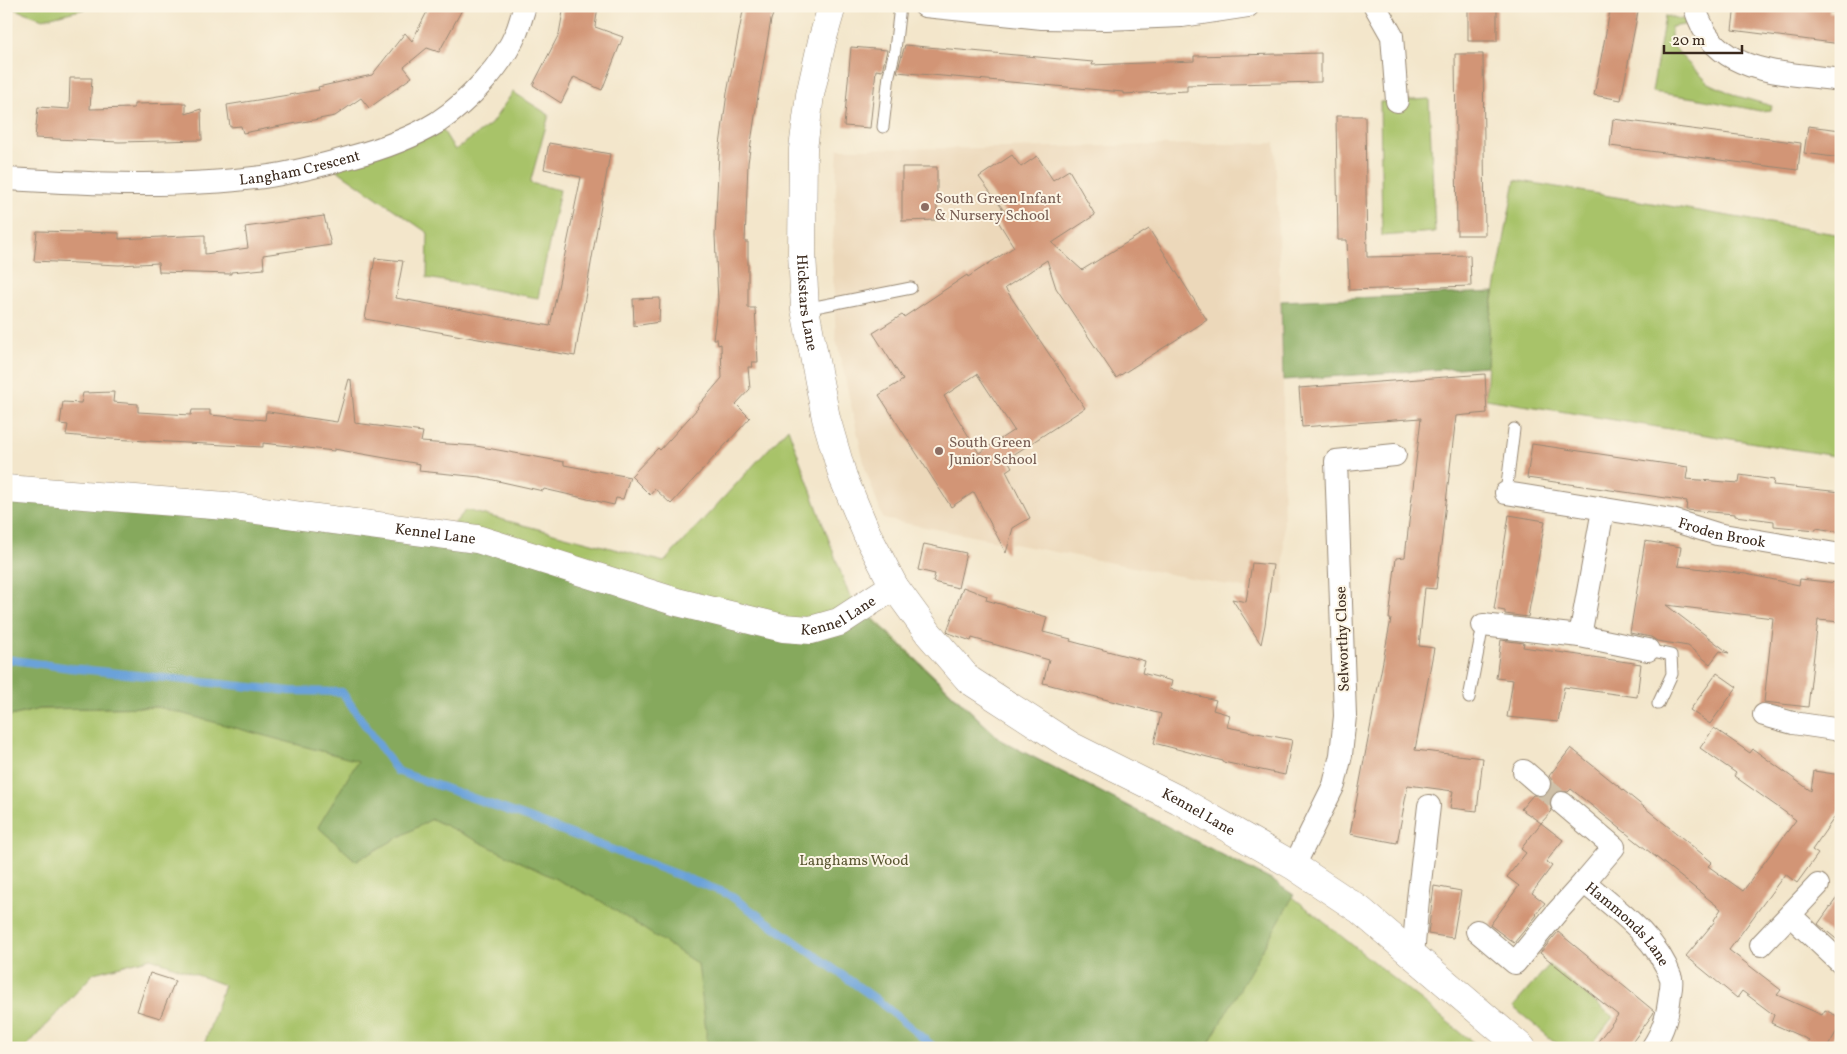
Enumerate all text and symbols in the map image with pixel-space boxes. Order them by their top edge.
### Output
scale bar [1664,22,1742,54]
text: 20 m [1672,31,1705,52]
street label: Langham Crescent [238,146,363,192]
place label: South Green Infant & Nursery School [935,189,1061,227]
marker: South Green Infant & Nursery School [919,201,931,213]
street label: Hickstars Lane [790,254,822,353]
place label: South Green Junior School [949,433,1037,471]
marker: South Green Junior School [933,445,945,457]
street label: Froden Brook [1675,514,1767,554]
street label: Kennel Lane [394,519,477,551]
street label: Selworthy Close [1331,586,1356,692]
street label: Kennel Lane [800,592,881,642]
street label: Kennel Lane [1158,784,1239,842]
park label: Langhams Wood [799,851,909,872]
street label: Hammonds Lane [1580,878,1673,971]

